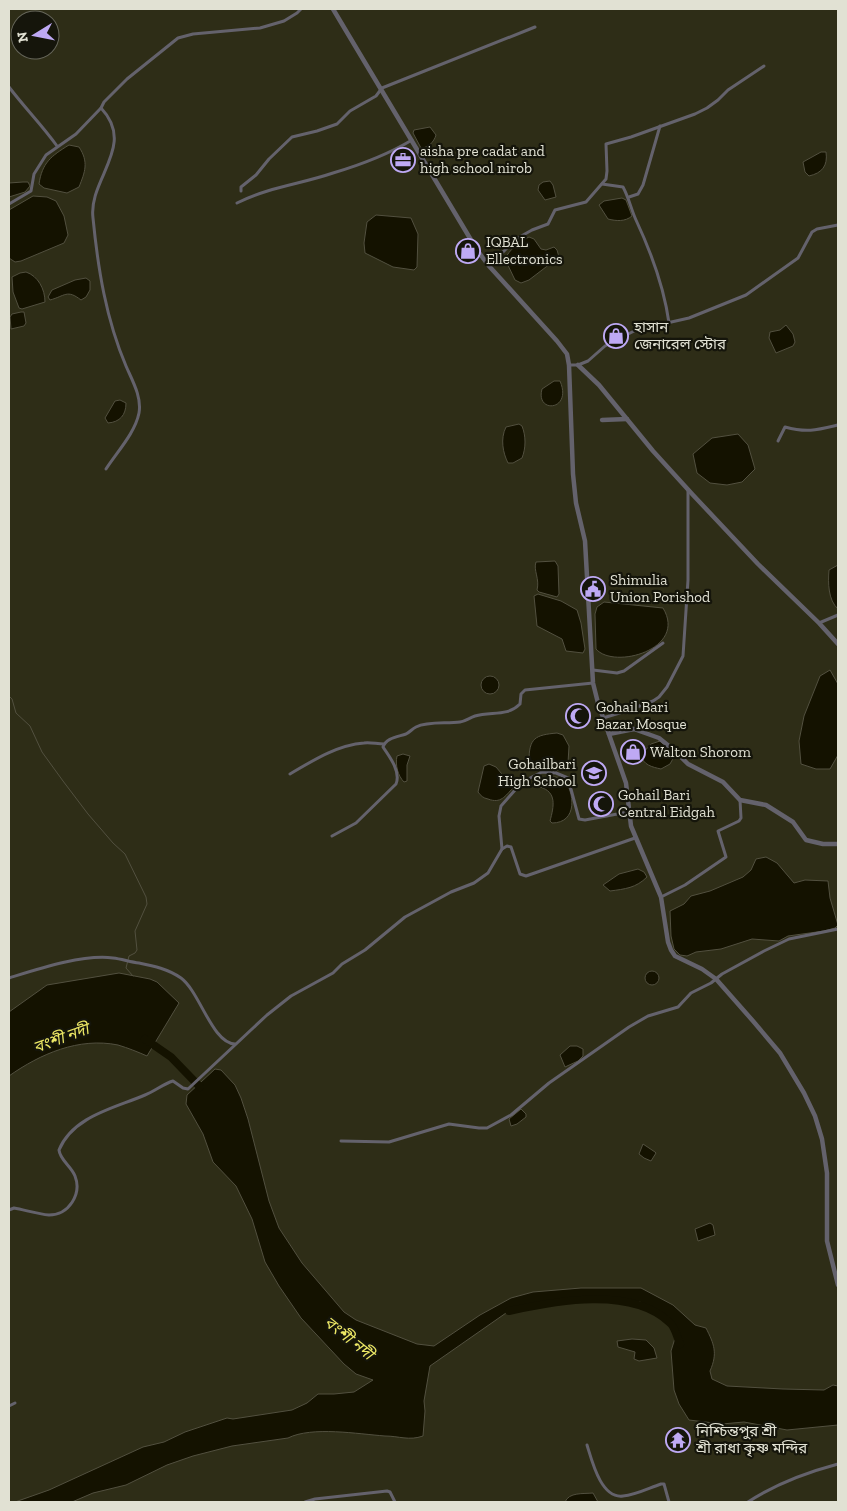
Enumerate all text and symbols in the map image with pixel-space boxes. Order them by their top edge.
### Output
north arrow [10,10,60,60]
text: N [13,30,32,44]
place label: aisha pre cadat and high school nirob [420,142,546,177]
office icon: aisha pre cadat and high school nirob [390,147,416,173]
place label: IQBAL Ellectronics [486,233,563,268]
shop icon: IQBAL Ellectronics [455,238,481,264]
place label: হাসান জেনারেল স্টোর [633,318,727,353]
shop icon: হাসান জেনারেল স্টোর [603,323,629,349]
place label: Shimulia Union Porishod [610,571,711,606]
public building icon: Shimulia Union Porishod [580,576,606,602]
place label: Gohail Bari Bazar Mosque [596,698,687,733]
mosque icon: Gohail Bari Bazar Mosque [565,703,591,729]
shop icon: Walton Shorom [620,739,646,765]
place label: Walton Shorom [650,743,751,761]
place label: Gohailbari High School [498,755,576,790]
school or university icon: Gohailbari High School [581,760,607,786]
place label: Gohail Bari Central Eidgah [618,786,716,821]
mosque icon: Gohail Bari Central Eidgah [588,791,614,817]
water label: বংশী নদী [31,1018,94,1057]
water label: বংশী নদী [321,1312,380,1365]
place label: নিশ্চিন্তপুর শ্রী শ্রী রাধা কৃষ্ণ মন্দির [695,1422,808,1457]
temple icon: নিশ্চিন্তপুর শ্রী শ্রী রাধা কৃষ্ণ মন্দির [665,1427,691,1453]

